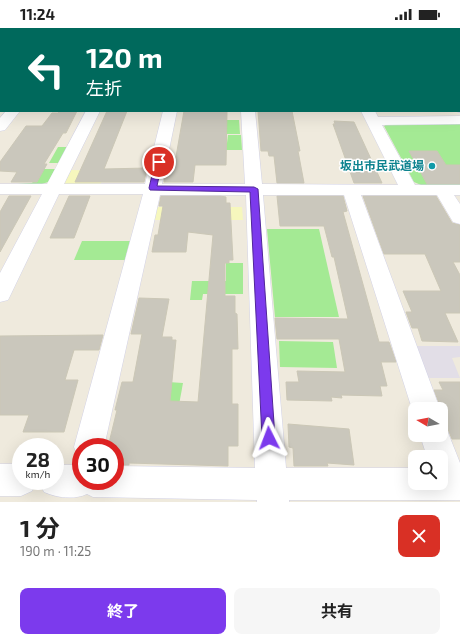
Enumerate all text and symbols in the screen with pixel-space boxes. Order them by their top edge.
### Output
text: 11:24 [20,5,55,23]
text: 120 m [86,40,163,74]
icon: left [20,44,72,96]
text: 左折 [86,77,122,99]
pin [142,145,176,179]
icon: arrive [148,151,170,173]
place label: 坂出市民武道場 [340,158,424,172]
marker: 坂出市民武道場 [427,161,437,171]
north arrow [408,402,448,442]
map controls [408,402,448,490]
position arrow [248,417,290,459]
speed limit sign: 30 [72,438,124,490]
text: 28 [26,447,50,471]
button: search [408,450,448,490]
text: km/h [26,468,50,480]
text: 1 分 [20,513,60,542]
button: close [398,515,440,557]
text: 190 m · 11:25 [20,543,91,559]
button: 終了 [20,588,226,634]
button: 共有 [234,588,440,634]

